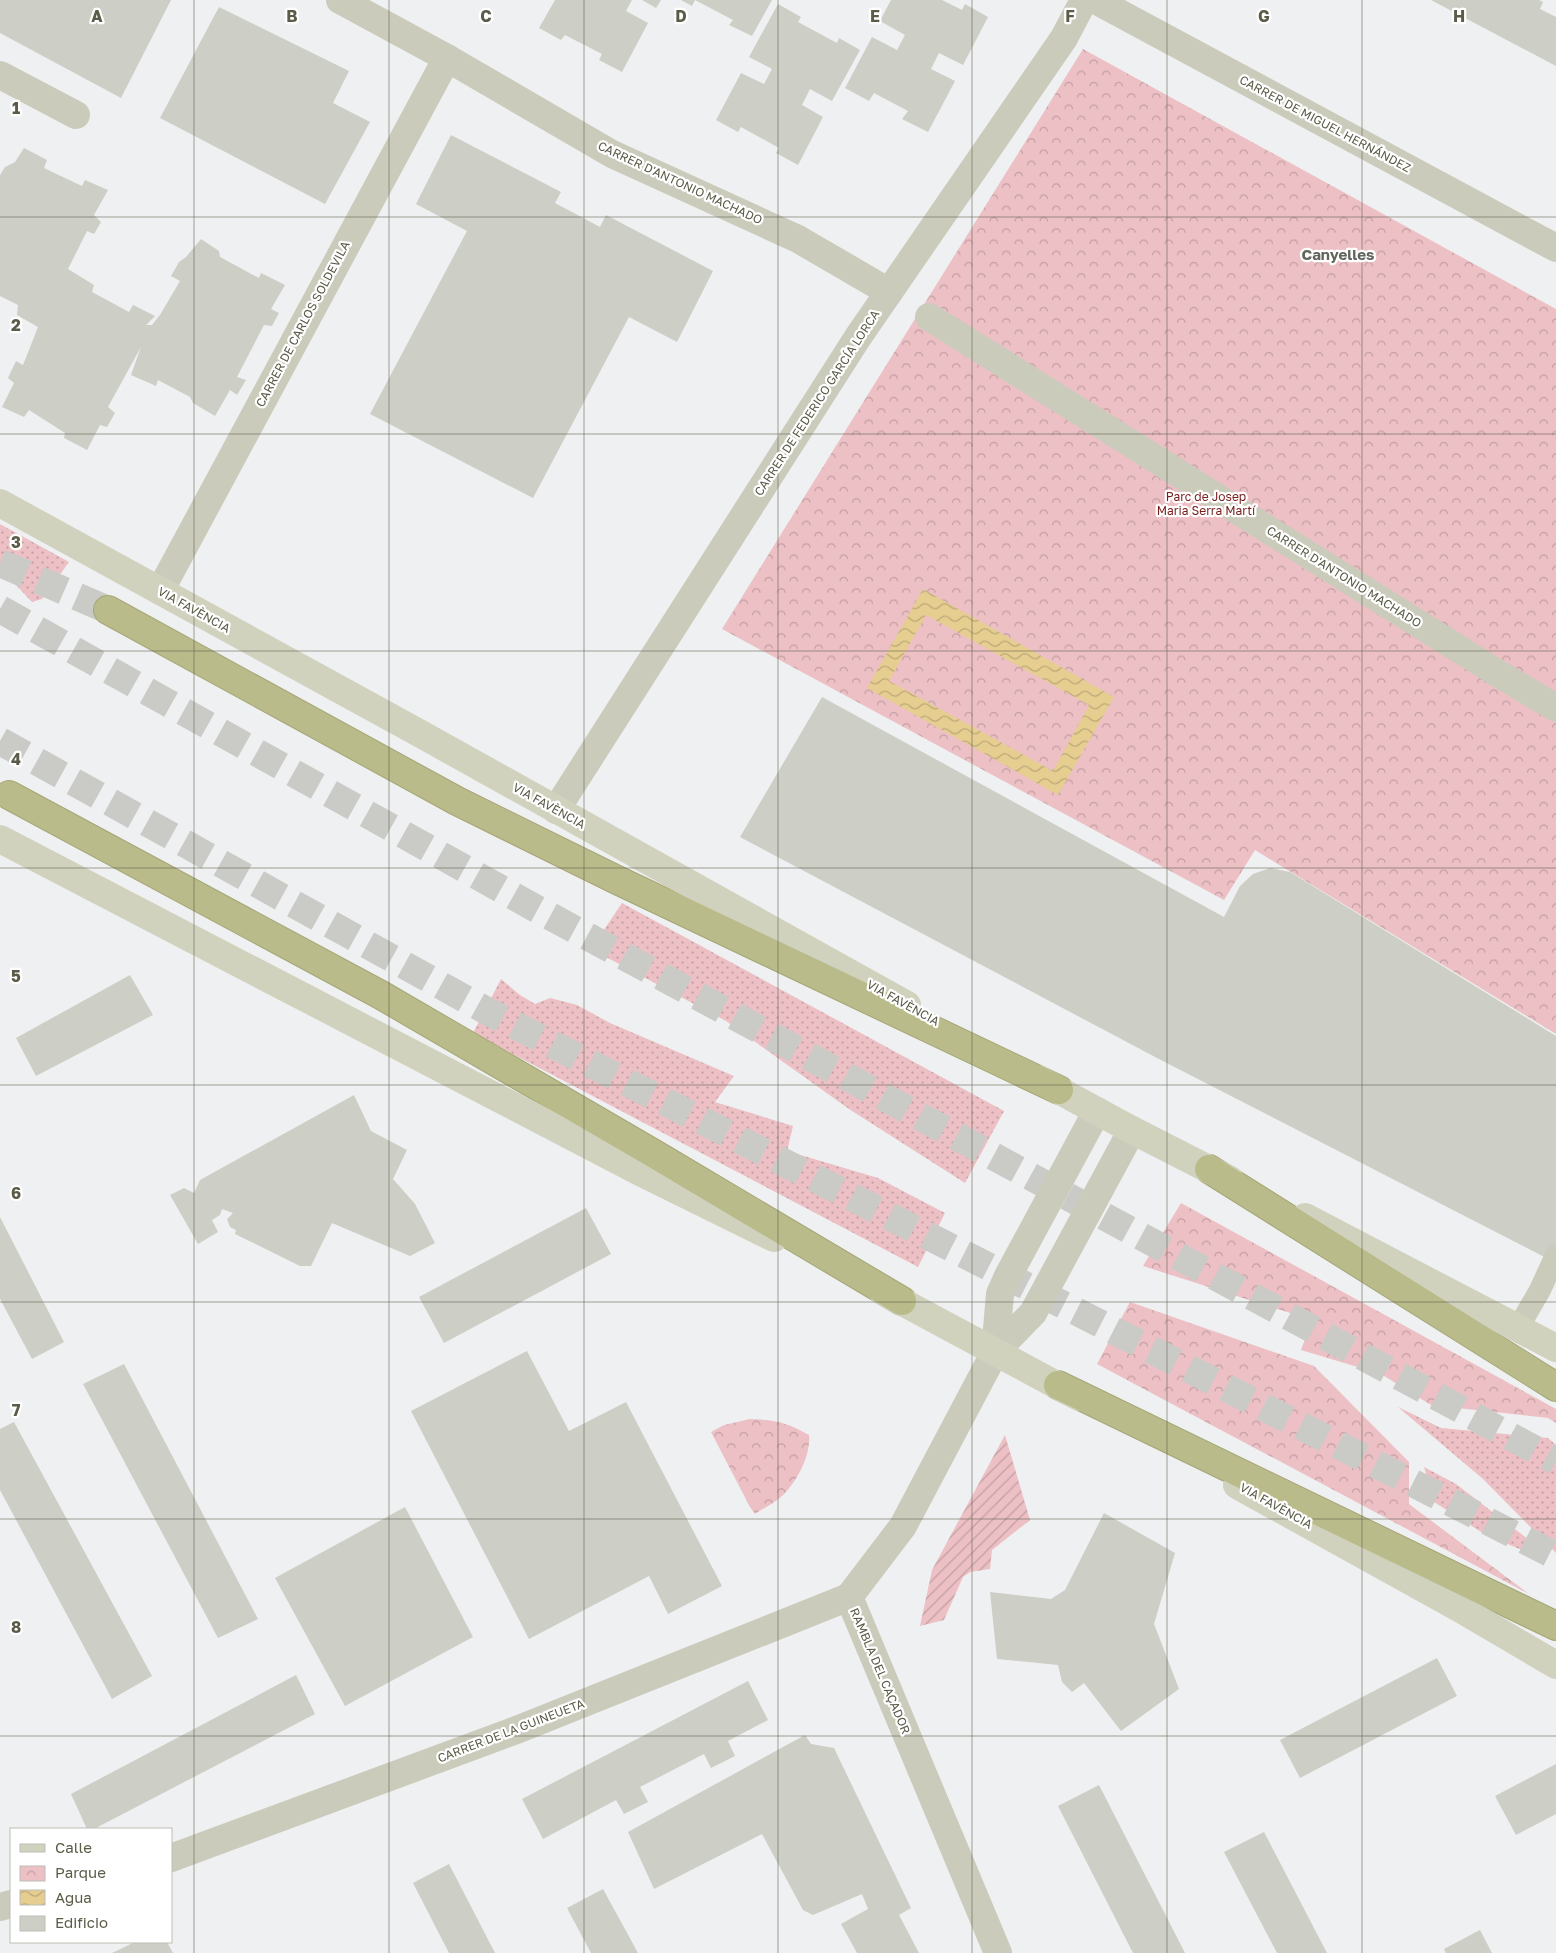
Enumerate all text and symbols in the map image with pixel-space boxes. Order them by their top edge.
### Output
text: A [91,6,103,26]
text: B [286,6,298,26]
text: C [480,6,492,26]
text: D [675,6,687,26]
text: E [870,6,880,26]
text: F [1065,6,1075,26]
text: G [1258,6,1270,26]
text: H [1453,6,1465,26]
street label: CARRER DE MIGUEL HERNÁNDEZ [1237,72,1413,175]
text: 1 [12,98,20,118]
street label: CARRER D'ANTONIO MACHADO [596,138,765,227]
street label: CARRER DE CARLOS SOLDEVILA [252,238,353,409]
district label: Canyelles [1302,245,1374,263]
street label: CARRER DE FEDERICO GARCÍA LORCA [751,307,882,498]
text: 2 [11,315,21,335]
park label: Parc de Josep Maria Serra Martí [1157,489,1256,518]
street label: CARRER D'ANTONIO MACHADO [1264,523,1424,631]
text: 3 [11,532,21,552]
street label: VIA FAVÈNCIA [155,583,233,636]
text: 4 [11,749,21,769]
street label: VIA FAVÈNCIA [510,779,588,832]
text: 5 [11,966,21,986]
street label: VIA FAVÈNCIA [864,976,942,1029]
text: 6 [11,1183,21,1203]
text: 7 [12,1400,21,1420]
street label: VIA FAVÈNCIA [1237,1479,1315,1532]
street label: RAMBLA DEL CAÇADOR [847,1606,914,1736]
text: 8 [11,1617,21,1637]
street label: CARRER DE LA GUINEUETA [435,1696,586,1765]
legend [10,1828,172,1943]
text: Calle [55,1838,92,1856]
text: Parque [55,1863,106,1881]
text: Agua [55,1888,92,1906]
text: Edificio [55,1913,108,1931]

